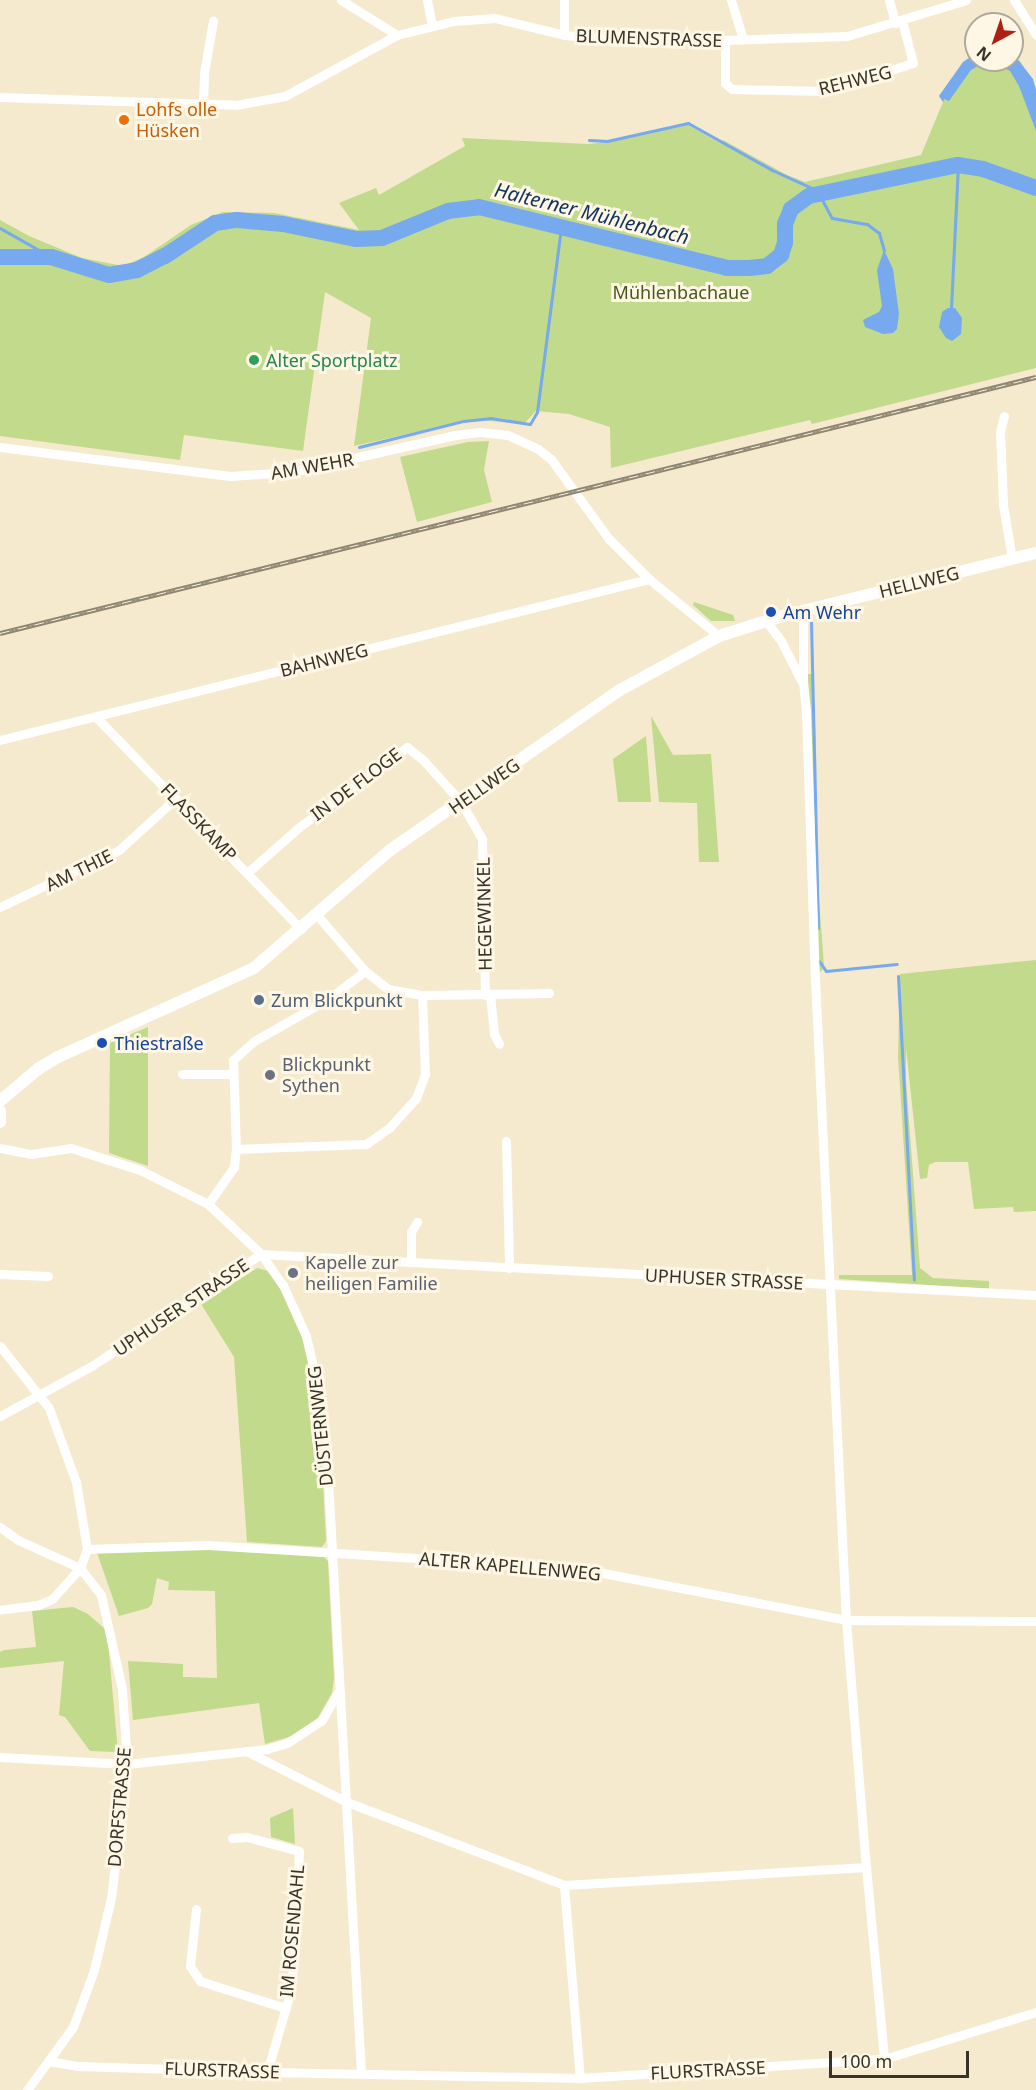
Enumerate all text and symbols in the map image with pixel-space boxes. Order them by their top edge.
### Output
north arrow [964,12,1024,72]
street label: BLUMENSTRASSE [575,25,723,51]
text: N [972,42,996,67]
street label: REHWEG [816,61,894,99]
place label: Lohfs olle Hüsken [136,99,217,142]
marker: Lohfs olle Hüsken [117,113,131,127]
water label: Halterner Mühlenbach [492,177,692,249]
park label: Mühlenbachaue [613,281,749,303]
place label: Alter Sportplatz [266,349,397,371]
marker: Alter Sportplatz [247,353,261,367]
street label: AM WEHR [269,448,355,484]
street label: HELLWEG [877,562,961,602]
place label: Am Wehr [783,601,861,623]
marker: Am Wehr [764,605,778,619]
street label: BAHNWEG [278,639,370,681]
street label: IN DE FLOGE [306,743,406,825]
street label: HELLWEG [444,754,524,818]
street label: FLASSKAMP [157,779,241,865]
street label: AM THIE [42,845,116,895]
street label: HEGEWINKEL [472,857,496,971]
place label: Zum Blickpunkt [271,989,403,1011]
marker: Zum Blickpunkt [252,993,266,1007]
place label: Thiestraße [114,1032,204,1054]
marker: Thiestraße [95,1036,109,1050]
place label: Blickpunkt Sythen [282,1054,371,1096]
marker: Blickpunkt Sythen [263,1068,277,1082]
place label: Kapelle zur heiligen Familie [305,1252,438,1294]
street label: UPHUSER STRASSE [109,1254,253,1360]
street label: UPHUSER STRASSE [644,1264,804,1294]
marker: Kapelle zur heiligen Familie [286,1266,300,1280]
street label: DÜSTERNWEG [303,1365,337,1487]
street label: ALTER KAPELLENWEG [418,1547,602,1585]
street label: DORFSTRASSE [103,1746,135,1868]
street label: IM ROSENDAHL [275,1864,309,1998]
scale bar [832,2039,972,2077]
text: 100 m [840,2049,892,2073]
street label: FLURSTRASSE [650,2056,766,2084]
street label: FLURSTRASSE [164,2057,280,2083]

